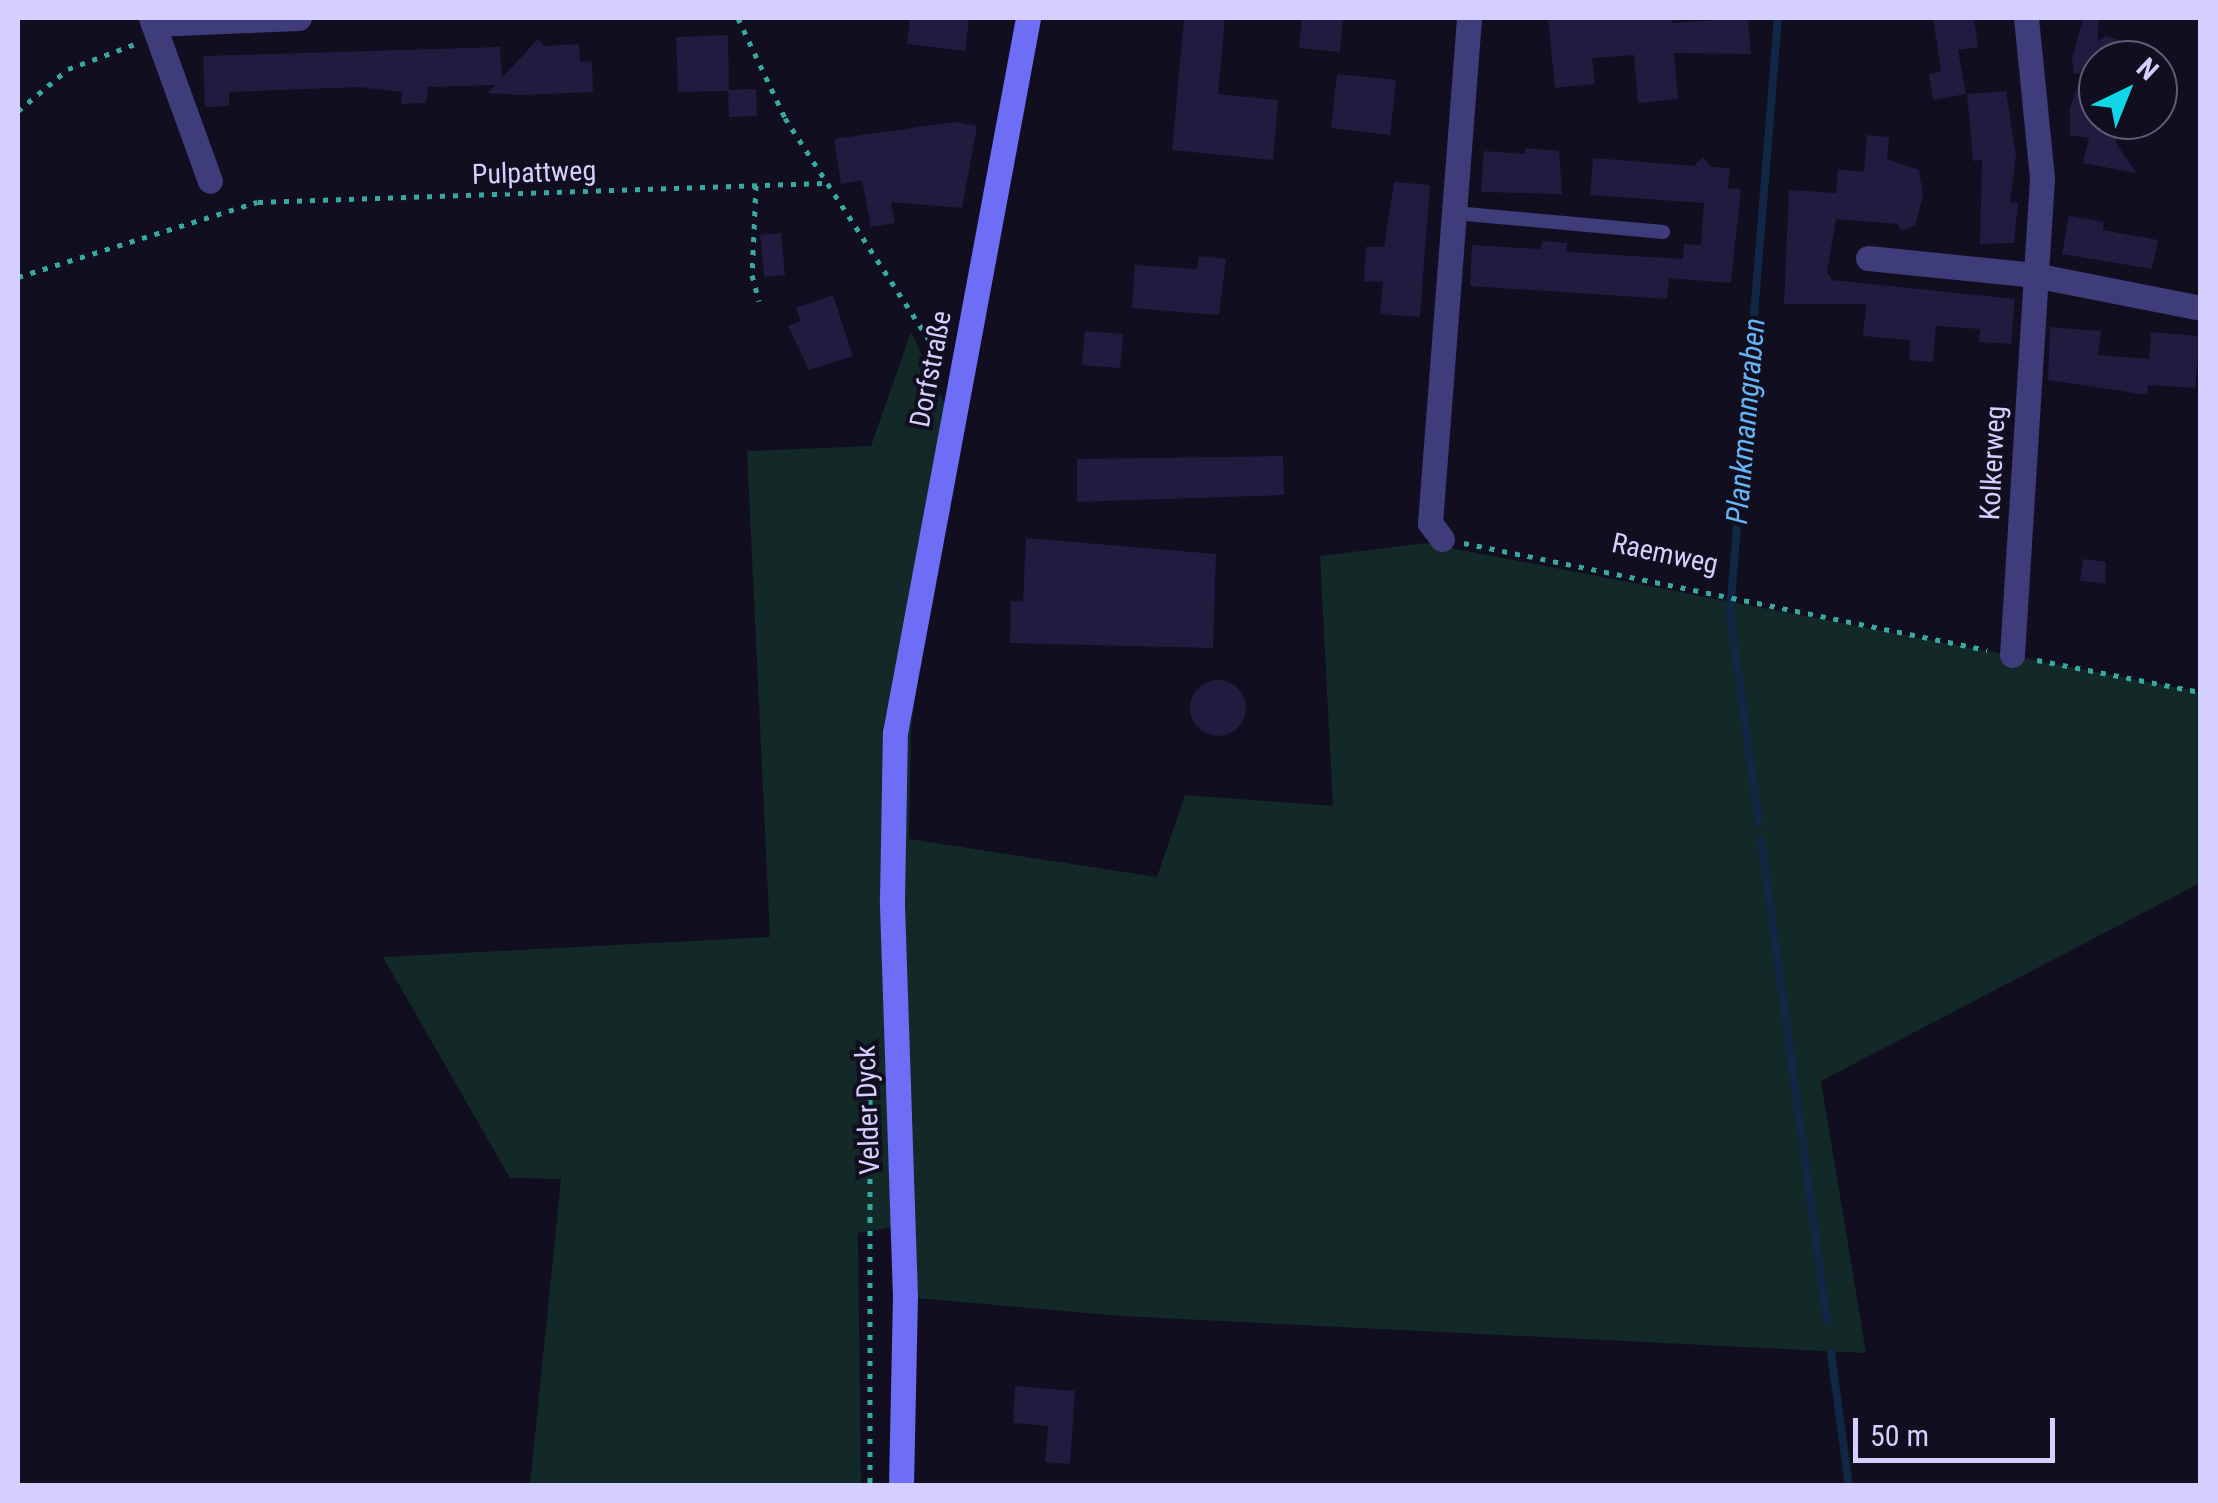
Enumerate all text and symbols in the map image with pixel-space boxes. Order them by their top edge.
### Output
north arrow [2078,40,2178,140]
text: N [2130,51,2165,87]
street label: Pulpattweg [471,154,597,192]
street label: Dorfstraße [903,308,959,430]
water label: Plankmanngraben [1719,316,1773,526]
street label: Kolkerweg [1973,405,2013,521]
street label: Raemweg [1609,526,1721,582]
street label: Velder Dyck [849,1045,887,1175]
scale bar [1858,1398,2060,1460]
text: 50 m [1870,1418,1929,1453]

